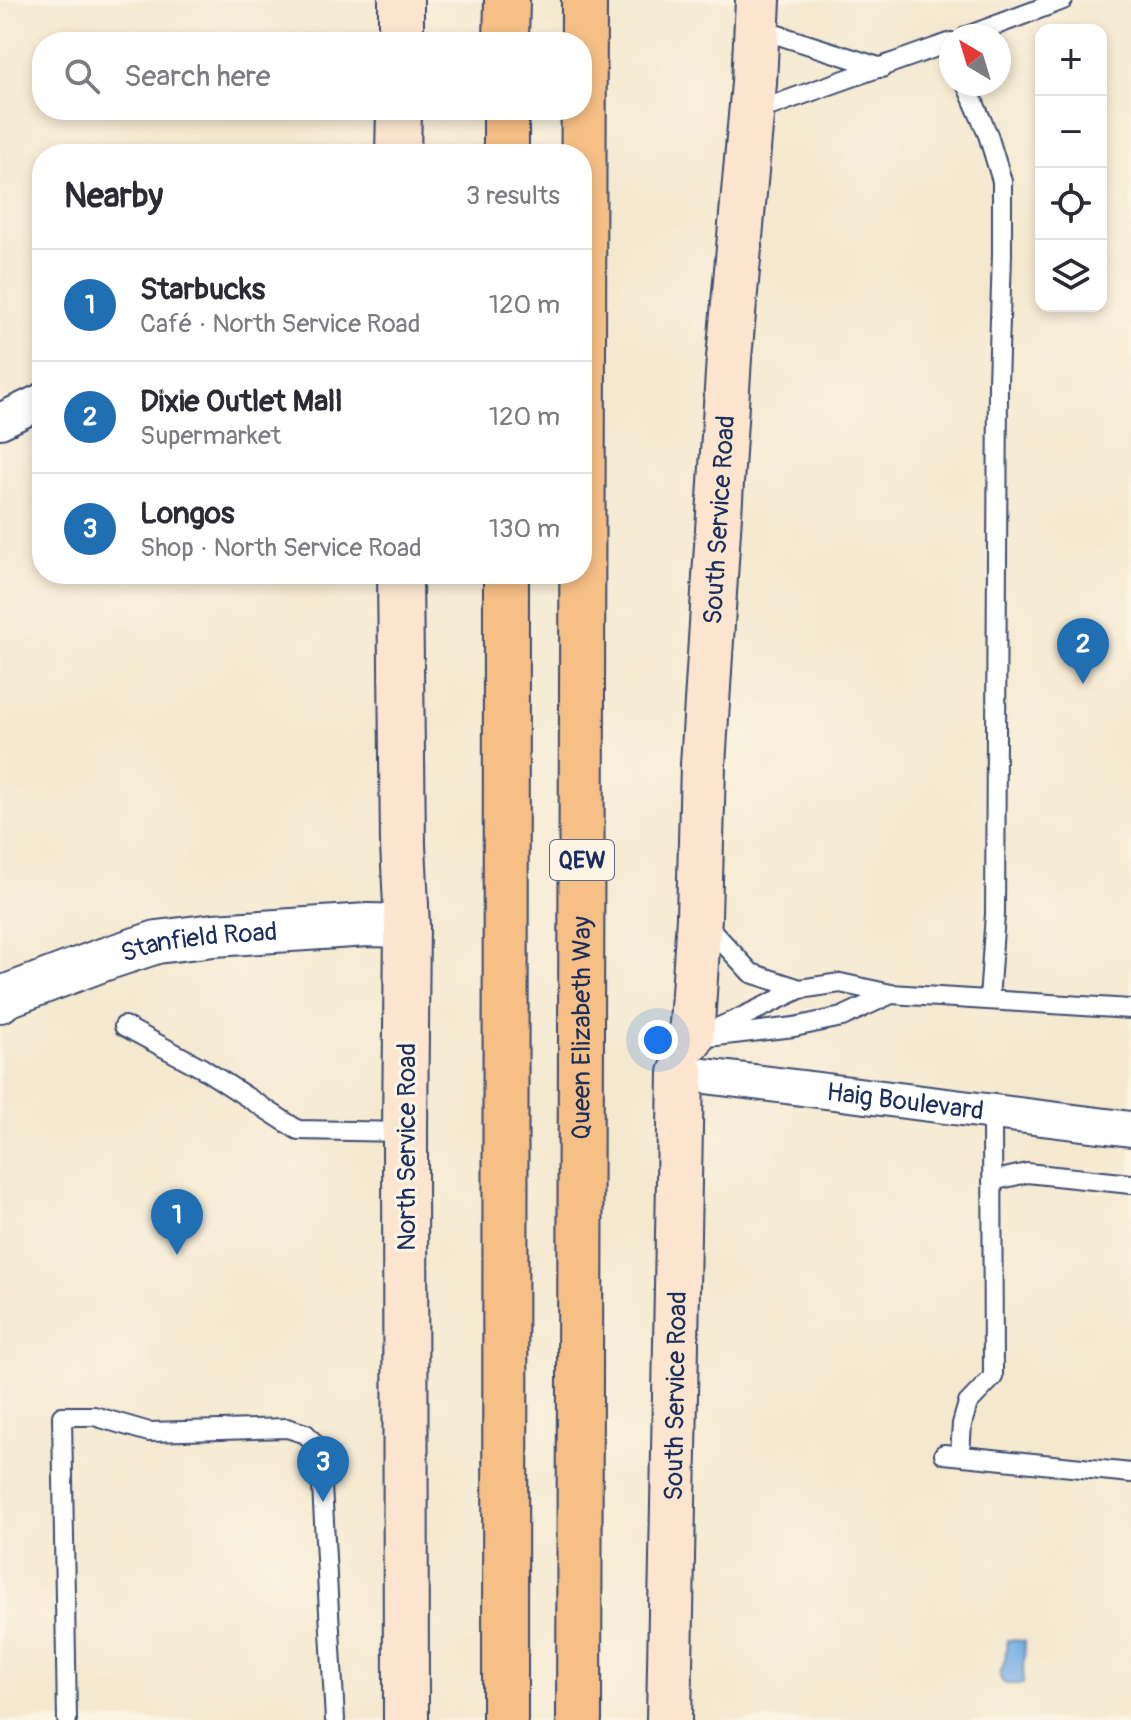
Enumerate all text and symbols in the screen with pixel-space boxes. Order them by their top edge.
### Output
north arrow [939,24,1011,96]
map controls [1035,24,1107,312]
button: + [1035,24,1107,96]
search box [32,32,592,120]
icon: search [60,54,104,98]
text: Search here [124,58,271,95]
button: − [1035,96,1107,168]
button: locate [1035,168,1107,240]
text: Nearby [64,175,163,218]
text: 3 results [466,180,560,212]
button: layers [1035,240,1107,312]
text: Starbucks [140,271,265,308]
text: 1 [85,289,95,321]
text: 120 m [489,289,560,321]
text: Café · North Service Road [140,308,420,340]
text: Dixie Outlet Mall [140,383,342,420]
text: 2 [83,401,97,433]
text: 120 m [489,401,560,433]
street label: South Service Road [697,414,742,626]
text: Supermarket [140,420,281,452]
text: Longos [140,495,234,532]
text: 3 [83,513,97,545]
text: 130 m [489,513,560,545]
text: Shop · North Service Road [140,532,422,564]
pin: 2 [1057,618,1109,684]
road number: QEW [550,840,614,880]
street label: Stanfield Road [117,916,278,970]
street label: Queen Elizabeth Way [566,916,598,1140]
your location [638,1020,678,1060]
street label: North Service Road [391,1043,423,1251]
street label: Haig Boulevard [825,1076,986,1128]
pin: 1 [151,1189,203,1255]
street label: South Service Road [658,1291,694,1501]
pin: 3 [297,1436,349,1502]

